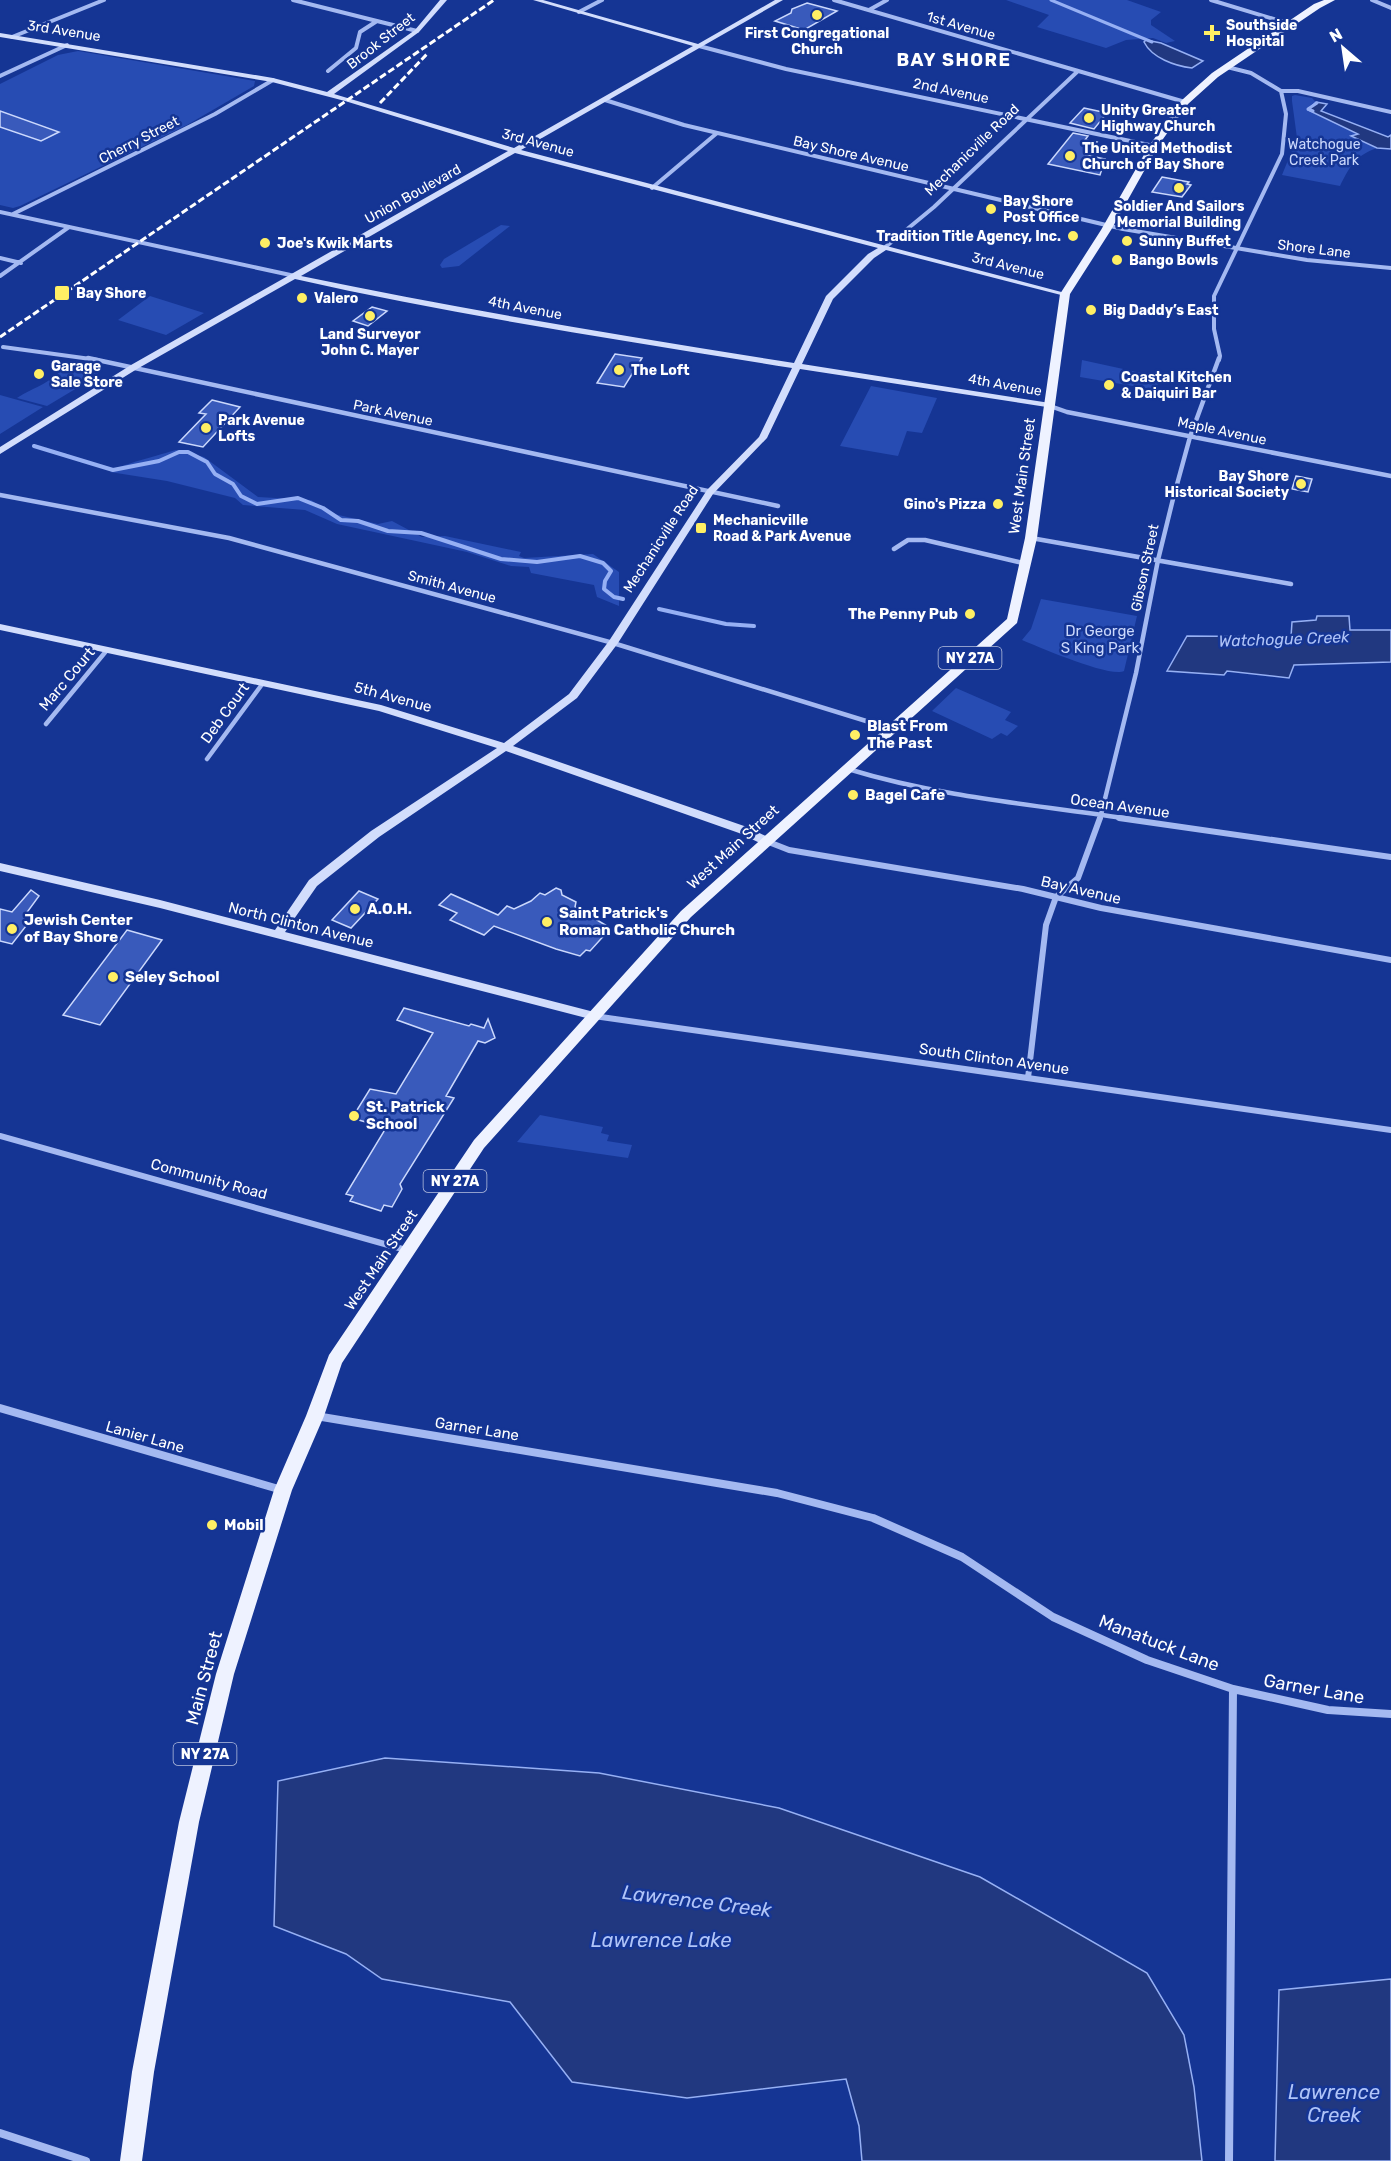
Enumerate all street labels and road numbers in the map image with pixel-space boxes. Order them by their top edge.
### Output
street label: 1st Avenue [925,8,997,44]
street label: Brook Street [344,9,419,73]
street label: 3rd Avenue [26,17,102,45]
street label: 2nd Avenue [912,75,991,107]
street label: Mechanicville Road [921,101,1023,199]
street label: Cherry Street [96,112,182,167]
street label: 3rd Avenue [500,125,576,161]
street label: Bay Shore Avenue [792,132,911,176]
street label: Union Boulevard [362,161,464,227]
street label: Shore Lane [1276,236,1352,262]
street label: 3rd Avenue [970,249,1046,283]
street label: 4th Avenue [487,293,563,324]
street label: 4th Avenue [967,370,1043,400]
street label: Park Avenue [352,396,435,430]
street label: Maple Avenue [1176,413,1268,449]
street label: West Main Street [1005,417,1039,535]
street label: Mechanicville Road [620,482,702,596]
street label: Gibson Street [1127,522,1163,613]
street label: Smith Avenue [406,567,498,607]
street label: Marc Court [35,644,99,714]
road number: NY 27A [938,647,1002,669]
street label: 5th Avenue [352,678,434,716]
street label: Deb Court [197,679,253,747]
street label: Ocean Avenue [1069,790,1171,822]
street label: West Main Street [683,801,783,893]
street label: Bay Avenue [1039,872,1123,908]
street label: North Clinton Avenue [227,898,375,952]
street label: South Clinton Avenue [918,1040,1070,1078]
street label: Community Road [149,1155,269,1203]
road number: NY 27A [424,1170,486,1192]
street label: West Main Street [341,1206,421,1314]
street label: Garner Lane [434,1413,520,1445]
street label: Lanier Lane [104,1417,186,1457]
street label: Manatuck Lane [1096,1610,1222,1676]
street label: Main Street [181,1629,227,1727]
street label: Garner Lane [1262,1669,1366,1709]
road number: NY 27A [174,1743,236,1765]

